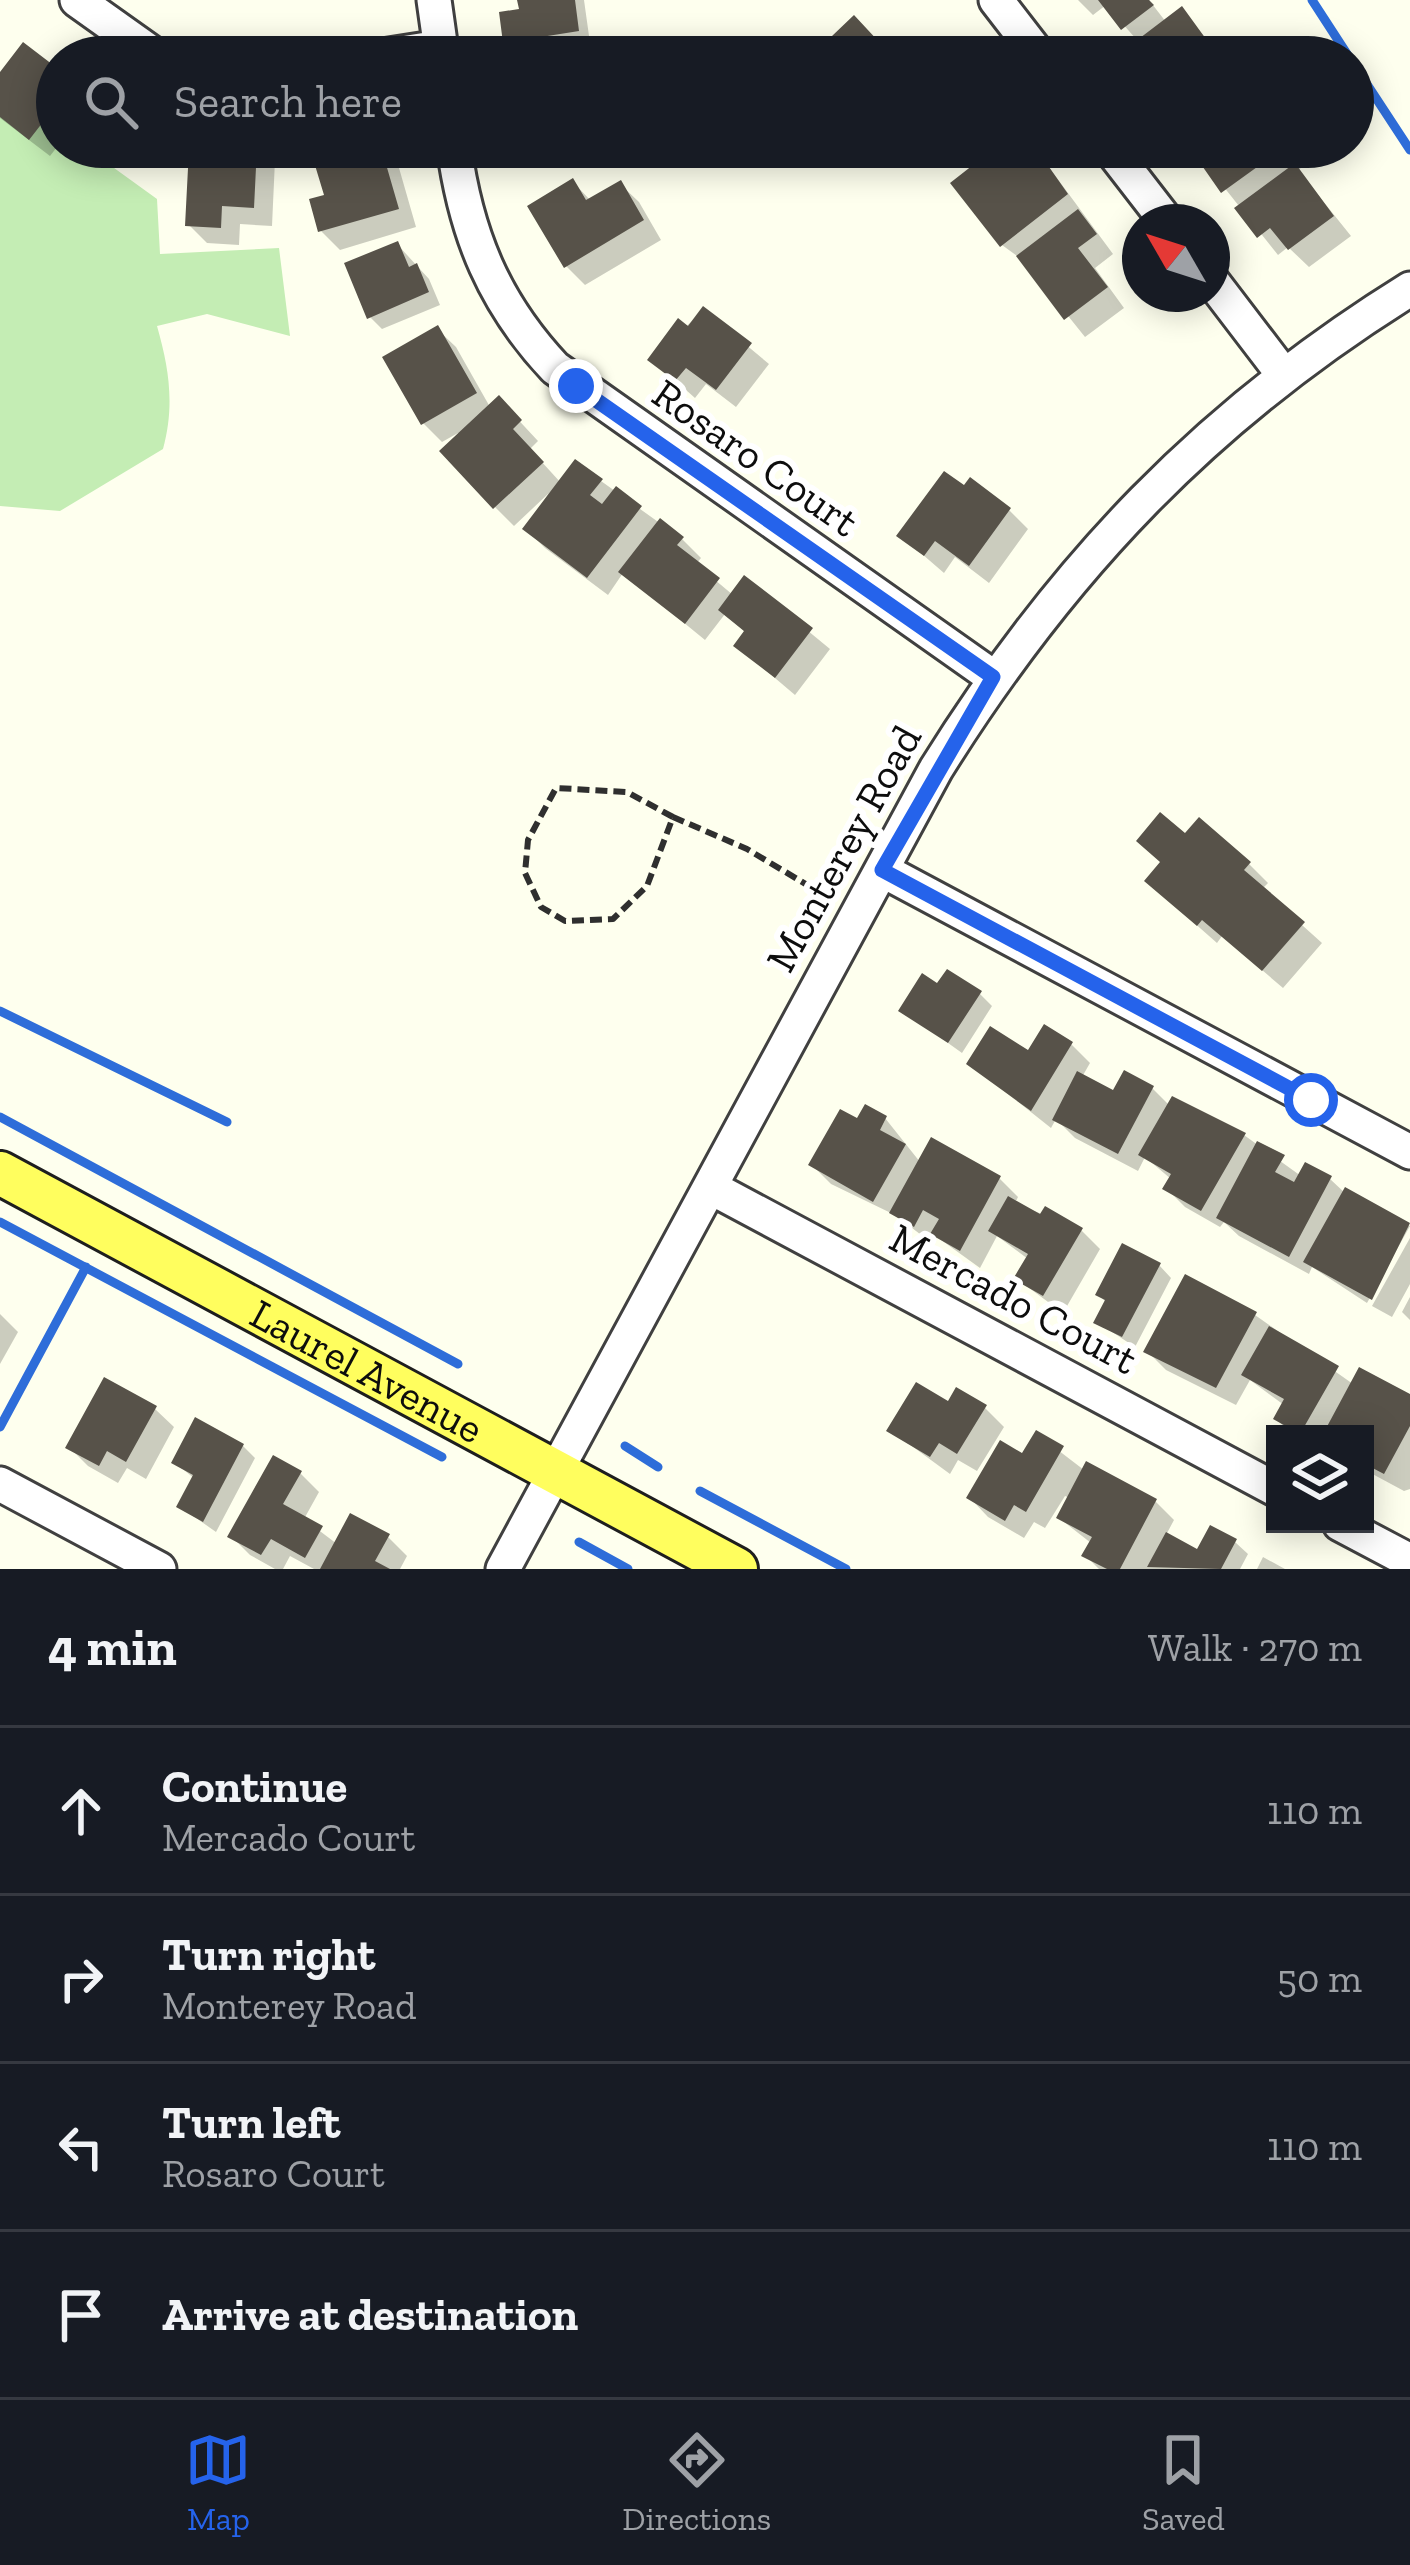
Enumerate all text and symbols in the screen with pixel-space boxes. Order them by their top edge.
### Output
search box [36,36,1374,168]
icon: search [78,69,144,135]
text: Search here [174,75,402,129]
north arrow [1122,204,1230,312]
route end [549,359,603,413]
street label: Rosaro Court [643,368,869,547]
street label: Monterey Road [755,716,932,980]
route start [1284,1073,1338,1127]
street label: Mercado Court [881,1212,1147,1385]
street label: Laurel Avenue [242,1288,492,1454]
map controls [1266,1425,1374,1533]
button: layers [1266,1425,1374,1533]
text: 4 min [48,1617,177,1678]
text: Walk · 270 m [1148,1624,1362,1671]
text: Continue [162,1760,347,1814]
icon: ahead [48,1778,114,1844]
text: 110 m [1267,1787,1362,1834]
text: Mercado Court [162,1814,415,1861]
text: Turn right [162,1928,375,1982]
icon: right [48,1946,114,2012]
text: 50 m [1277,1955,1362,2002]
text: Monterey Road [162,1982,416,2029]
text: Turn left [162,2096,340,2150]
icon: left [48,2114,114,2180]
text: 110 m [1267,2123,1362,2170]
text: Rosaro Court [162,2150,385,2197]
icon: arrive [48,2282,114,2348]
text: Arrive at destination [162,2288,578,2342]
tab: Map [185,2427,251,2538]
tab: Directions [622,2427,771,2538]
tab: Saved [1142,2427,1225,2538]

